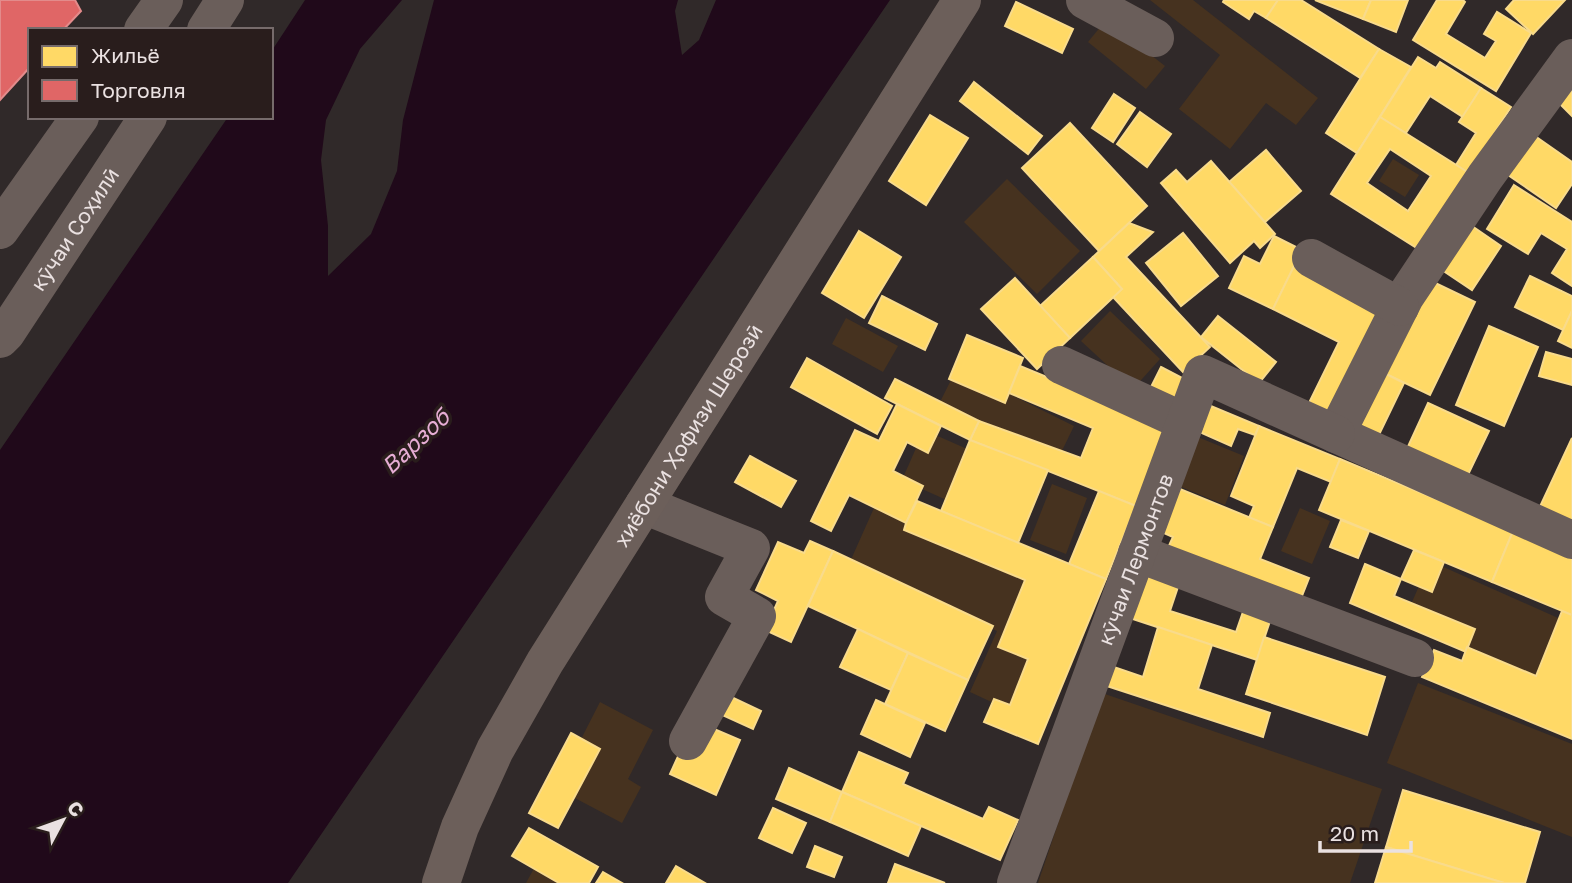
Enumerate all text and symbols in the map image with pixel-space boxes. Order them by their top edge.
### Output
legend [28,28,273,119]
text: Жильё [91,42,160,68]
text: Торговля [91,77,186,103]
street label: кӯчаи Соҳилӣ [24,162,124,295]
street label: хиёбони Ҳофизи Шерозӣ [608,319,768,551]
water label: Варзоб [375,401,456,479]
street label: кӯчаи Лермонтов [1092,470,1178,648]
north arrow [28,785,98,855]
text: С [63,796,89,821]
scale bar [1320,810,1411,854]
text: 20 m [1330,820,1379,846]

